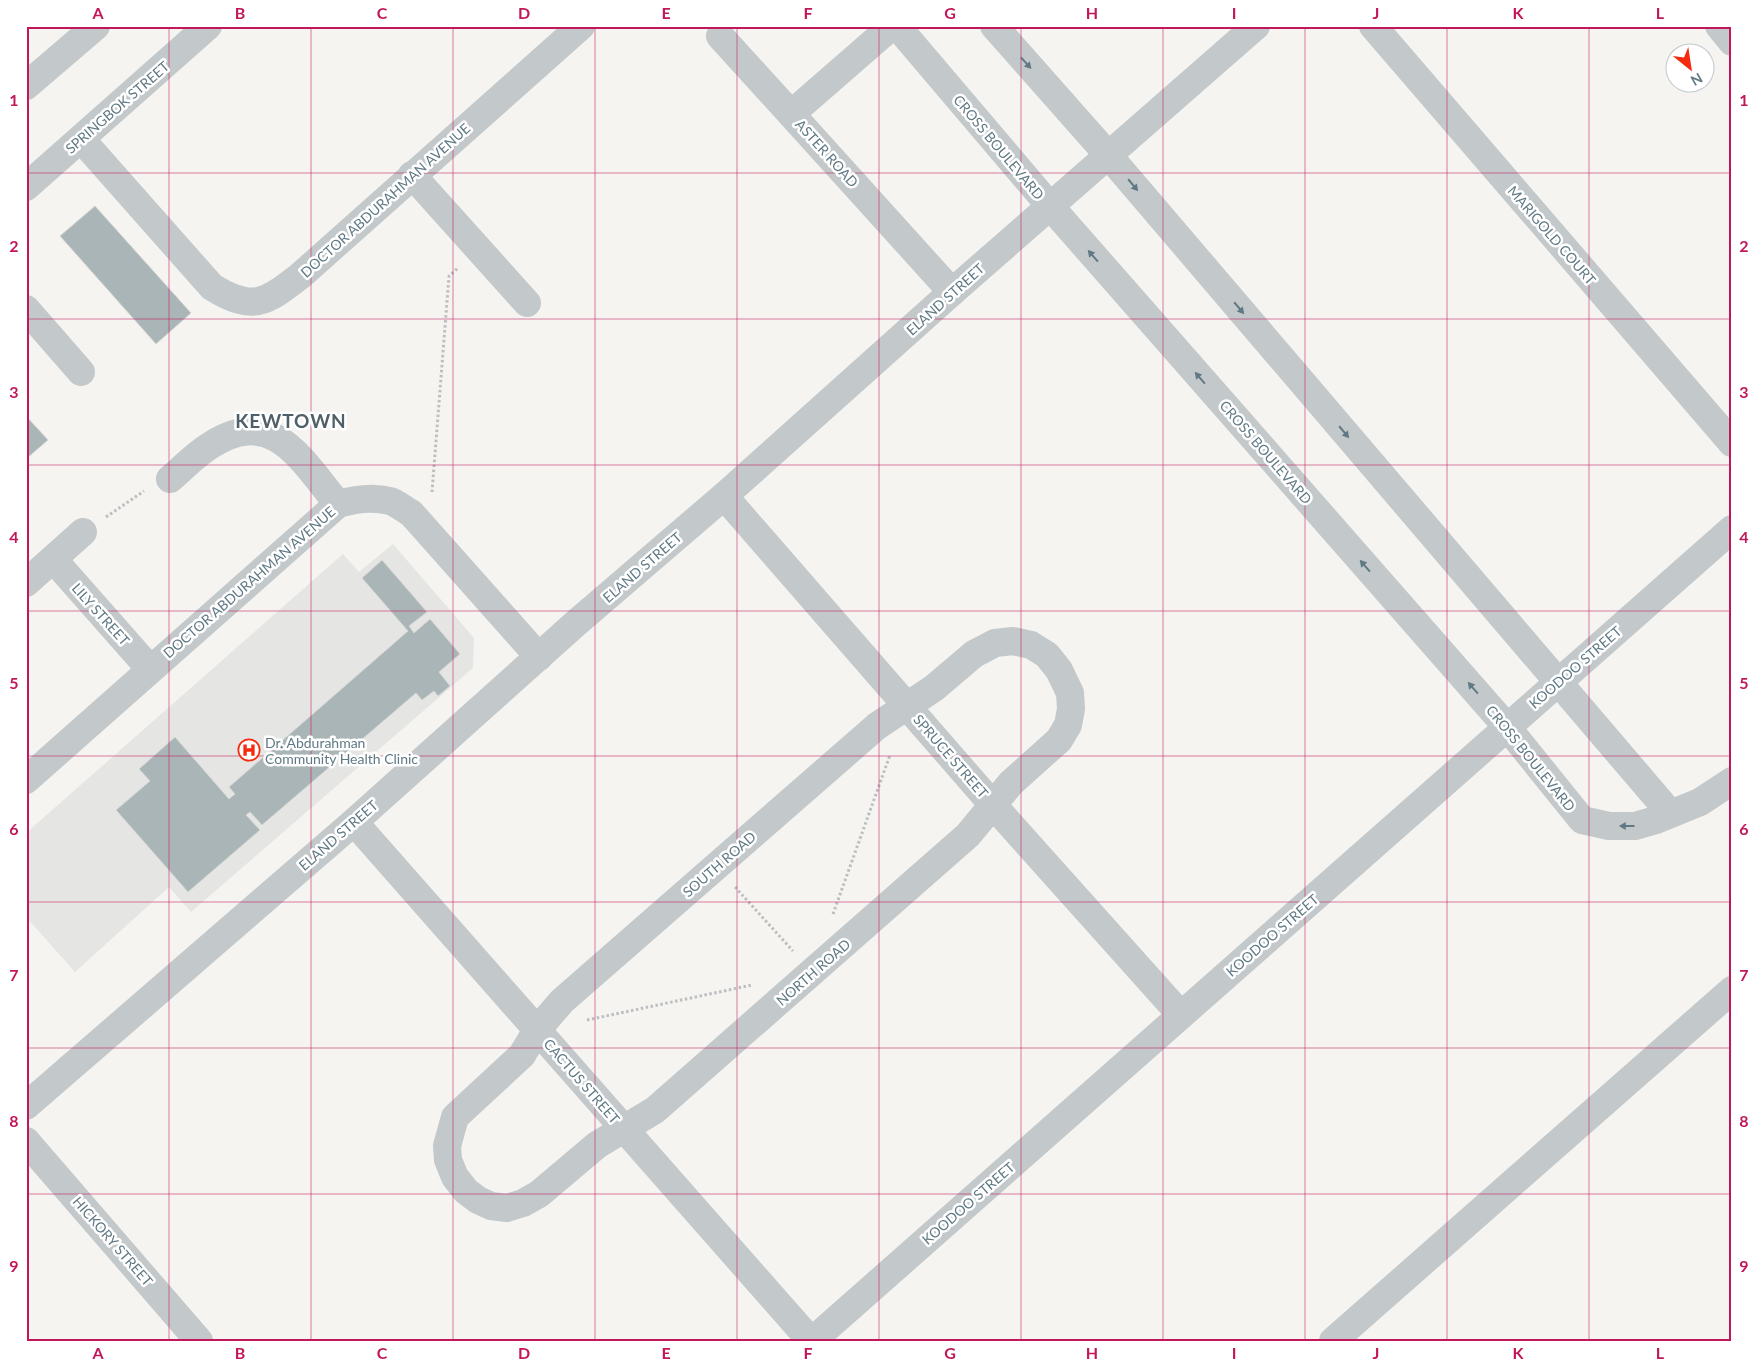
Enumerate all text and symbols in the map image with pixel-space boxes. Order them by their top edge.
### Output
text: A [91,3,104,22]
text: B [235,3,245,22]
text: C [377,3,388,22]
text: D [518,3,530,22]
text: E [661,3,671,22]
text: F [803,3,813,22]
text: G [944,3,956,22]
text: H [1086,3,1098,22]
text: I [1232,3,1236,22]
text: J [1373,3,1379,22]
text: K [1513,3,1525,22]
text: L [1656,3,1665,22]
north arrow [1666,42,1716,92]
one-way arrow [1020,56,1032,68]
street label: SPRINGBOK STREET [62,57,173,157]
text: N [1688,70,1706,90]
text: 1 [9,90,19,109]
text: 1 [1739,90,1749,109]
street label: CROSS BOULEVARD [950,91,1048,203]
street label: ASTER ROAD [792,116,862,190]
street label: DOCTOR ABDURAHMAN AVENUE [297,119,473,281]
one-way arrow [1128,178,1139,191]
street label: MARIGOLD COURT [1504,182,1600,288]
text: 2 [9,236,19,255]
text: 2 [1739,236,1749,255]
one-way arrow [1088,249,1099,262]
street label: ELAND STREET [903,259,988,338]
one-way arrow [1233,302,1244,315]
one-way arrow [1195,371,1206,384]
text: 3 [9,382,19,401]
text: 3 [1739,382,1749,401]
street label: CROSS BOULEVARD [1216,397,1316,507]
district label: KEWTOWN [235,409,347,432]
one-way arrow [1338,426,1350,438]
street label: DOCTOR ABDURAHMAN AVENUE [160,503,338,661]
text: 4 [9,527,19,546]
text: 4 [1739,527,1749,546]
street label: ELAND STREET [599,528,685,606]
one-way arrow [1360,559,1371,572]
street label: LILY STREET [69,579,134,649]
street label: KOODOO STREET [1525,622,1625,712]
text: 5 [9,673,19,692]
text: 5 [1739,673,1749,692]
one-way arrow [1467,682,1478,695]
street label: CROSS BOULEVARD [1483,702,1579,814]
street label: SPRUCE STREET [910,711,992,802]
place label: Dr. Abdurahman Community Health Clinic [265,734,418,767]
hospital icon: Dr. Abdurahman Community Health Clinic [237,738,261,762]
street label: ELAND STREET [295,796,381,874]
text: 6 [9,819,19,838]
text: 6 [1739,819,1749,838]
one-way arrow [1618,822,1634,830]
street label: SOUTH ROAD [679,828,759,900]
street label: KOODOO STREET [1222,890,1322,980]
street label: NORTH ROAD [772,935,854,1009]
text: 7 [9,965,19,984]
text: 7 [1739,965,1749,984]
street label: CACTUS STREET [541,1035,624,1127]
text: 8 [9,1111,19,1130]
text: 8 [1739,1111,1749,1130]
street label: KOODOO STREET [918,1158,1018,1248]
street label: HICKORY STREET [69,1193,157,1290]
text: 9 [9,1256,19,1275]
text: 9 [1739,1256,1749,1275]
text: A [91,1343,104,1362]
text: B [235,1343,245,1362]
text: C [377,1343,388,1362]
text: D [518,1343,530,1362]
text: E [661,1343,671,1362]
text: F [803,1343,813,1362]
text: G [944,1343,956,1362]
text: H [1086,1343,1098,1362]
text: I [1232,1343,1236,1362]
text: J [1373,1343,1379,1362]
text: K [1513,1343,1525,1362]
text: L [1656,1343,1665,1362]

